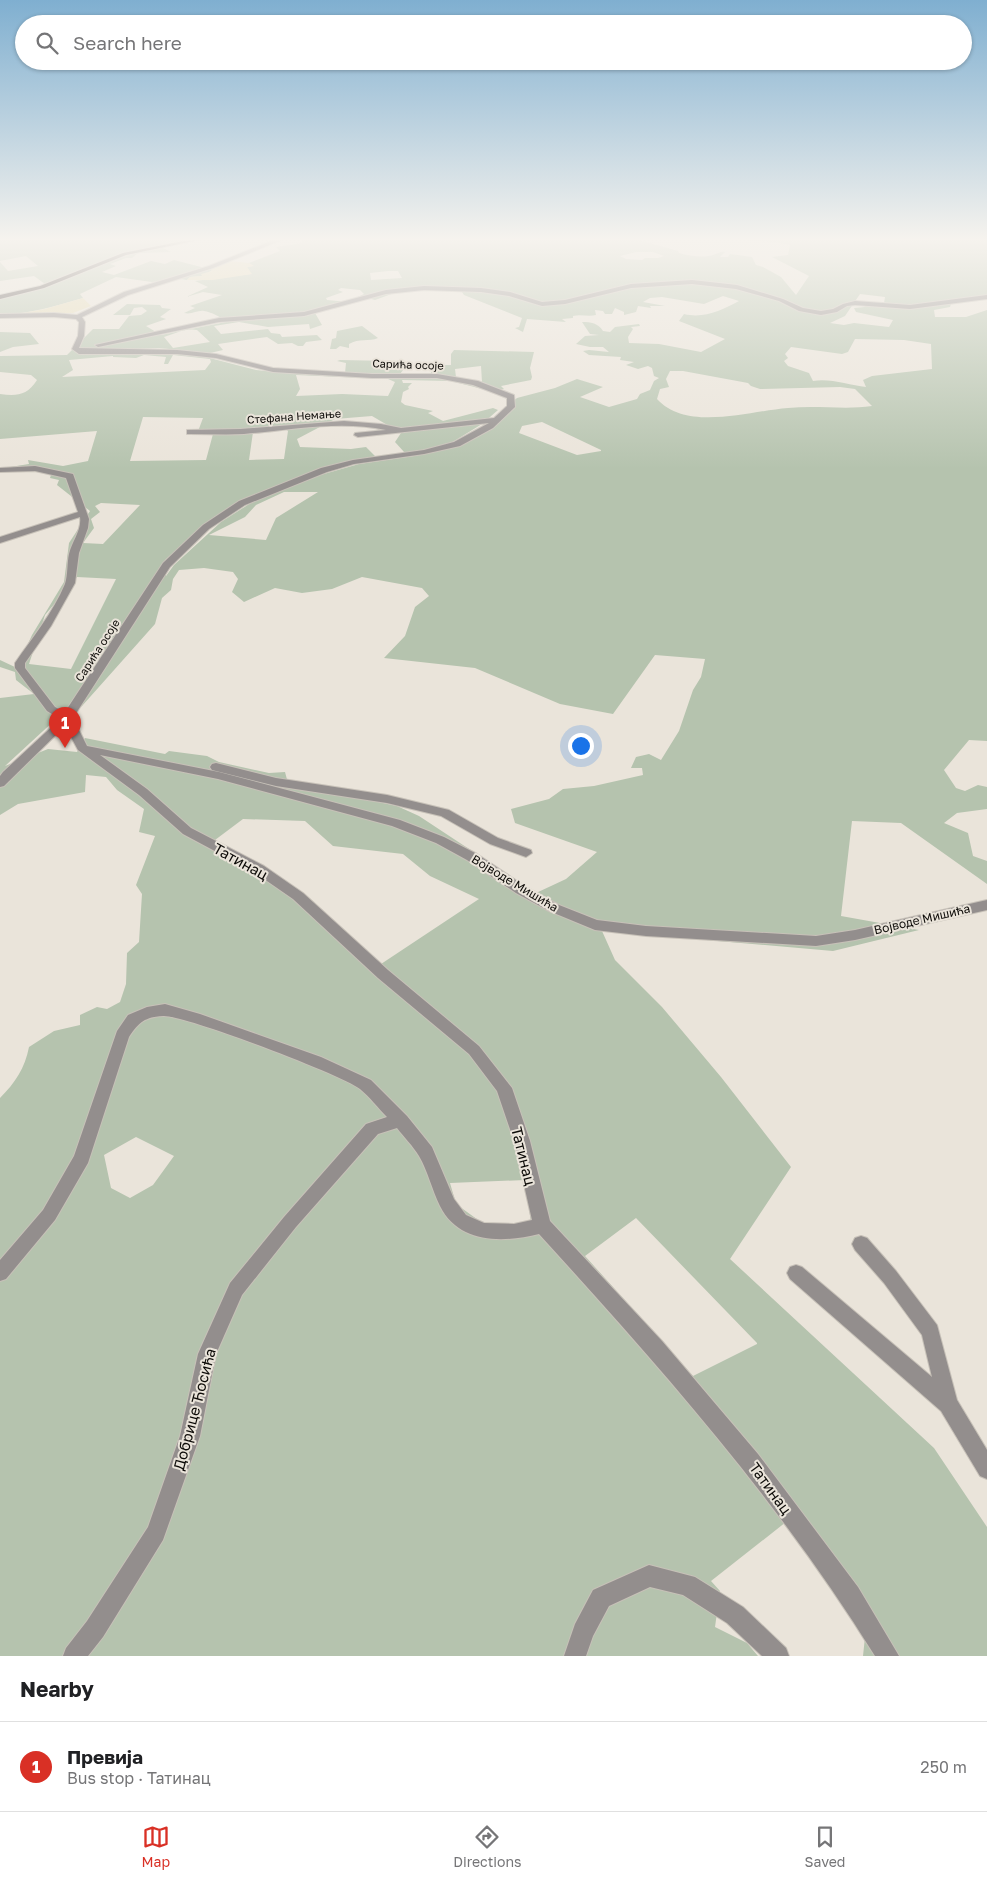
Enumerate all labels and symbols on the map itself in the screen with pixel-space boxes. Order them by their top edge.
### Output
street label: Сарића осоје [372,356,444,372]
street label: Стефана Немање [247,406,341,426]
street label: Сарића осоје [72,616,122,684]
pin: 1 [49,707,81,748]
your location [568,733,594,759]
street label: Татинац [211,839,271,883]
street label: Војводе Мишића [469,851,561,915]
street label: Војводе Мишића [872,901,972,937]
street label: Татинац [508,1125,540,1187]
street label: Добрице Ћосића [169,1346,219,1472]
street label: Татинац [746,1459,796,1517]

